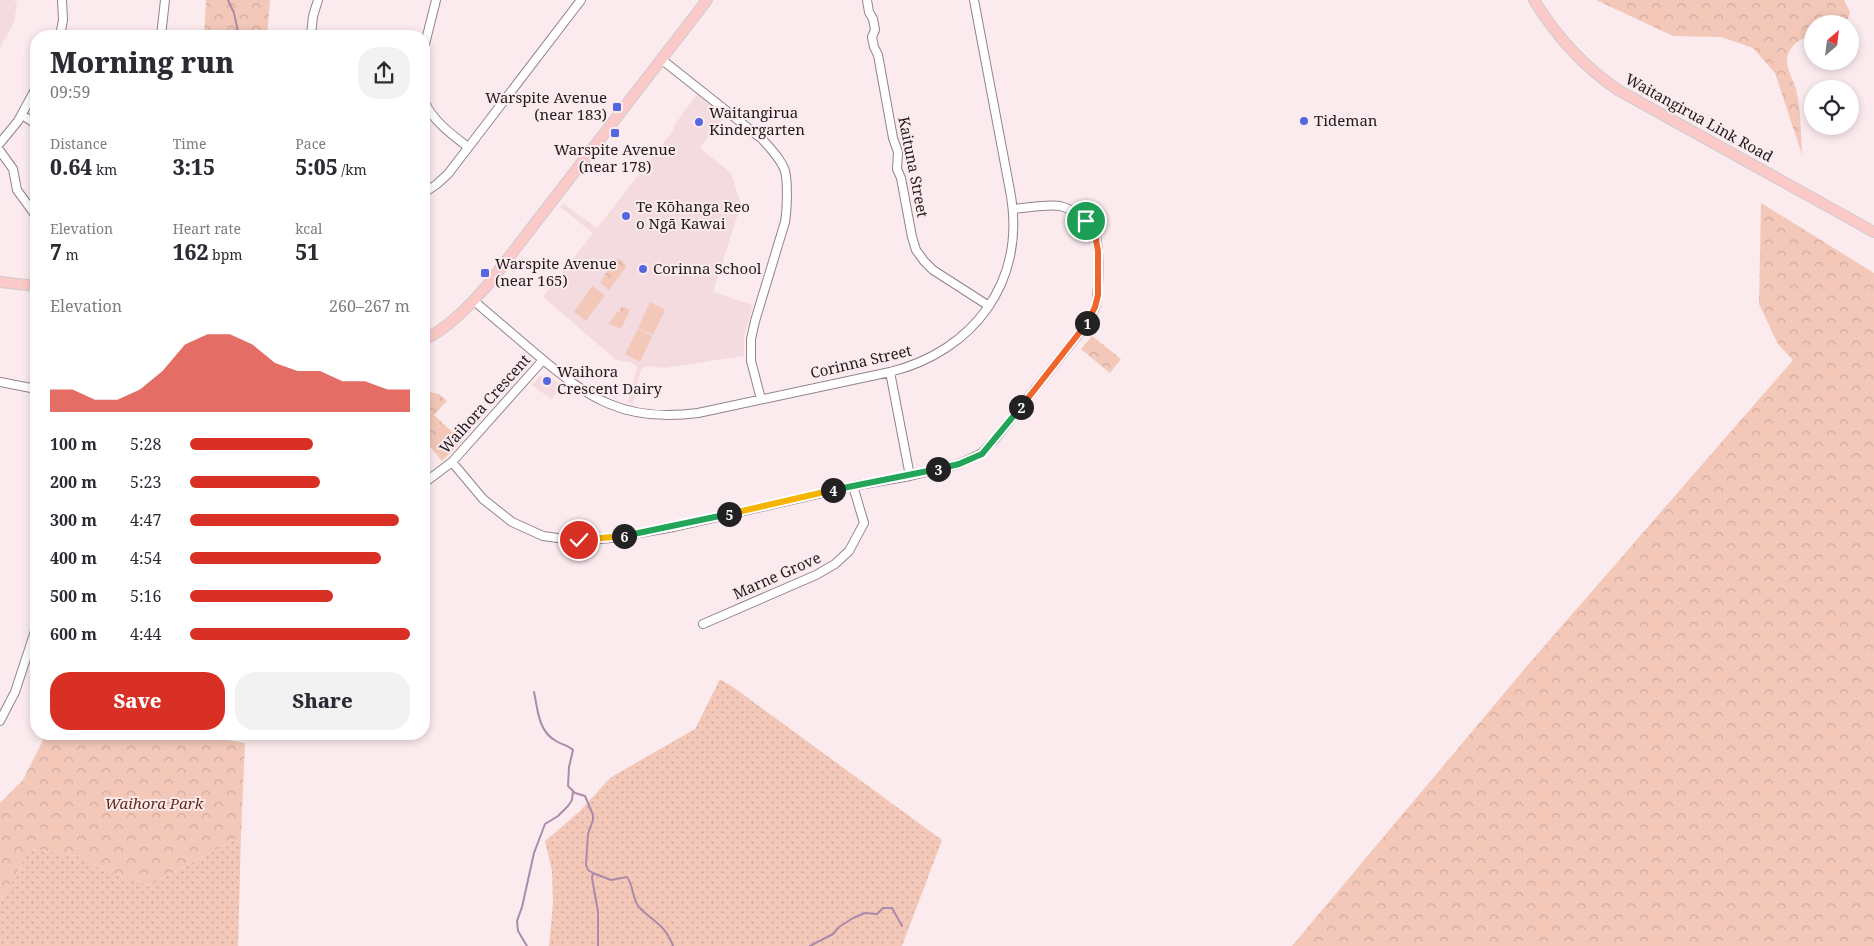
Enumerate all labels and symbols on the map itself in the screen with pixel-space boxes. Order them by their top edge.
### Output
north arrow [1804,15,1859,70]
street label: Waitangirua Link Road [1622,68,1777,166]
place label: Warspite Avenue (near 183) [485,87,607,124]
marker: Warspite Avenue (near 183) [611,101,623,113]
place label: Waitangirua Kindergarten [709,102,805,139]
place label: Tideman [1314,110,1378,130]
street label: Kaituna Street [894,115,934,219]
marker: Tideman [1298,115,1310,127]
marker: Waitangirua Kindergarten [693,116,705,128]
marker: Warspite Avenue (near 178) [609,127,621,139]
place label: Warspite Avenue (near 178) [554,139,676,176]
place label: Te Kōhanga Reo o Ngā Kawai [636,196,750,233]
pin [1065,200,1107,242]
marker: Te Kōhanga Reo o Ngā Kawai [620,210,632,222]
place label: Warspite Avenue (near 165) [495,253,617,290]
place label: Corinna School [653,258,762,278]
marker: Corinna School [637,263,649,275]
marker: Warspite Avenue (near 165) [479,267,491,279]
pin: 1 [1074,310,1100,336]
street label: Corinna Street [808,340,913,382]
street label: Waihora Crescent [434,350,534,457]
place label: Waihora Crescent Dairy [557,361,663,398]
marker: Waihora Crescent Dairy [541,375,553,387]
pin: 2 [1008,394,1034,420]
pin: 3 [926,456,950,482]
pin: 4 [820,478,846,502]
pin: 5 [716,502,742,526]
pin [558,519,600,561]
pin: 6 [612,524,636,548]
street label: Marne Grove [729,547,824,603]
park label: Waihora Park [105,793,204,813]

